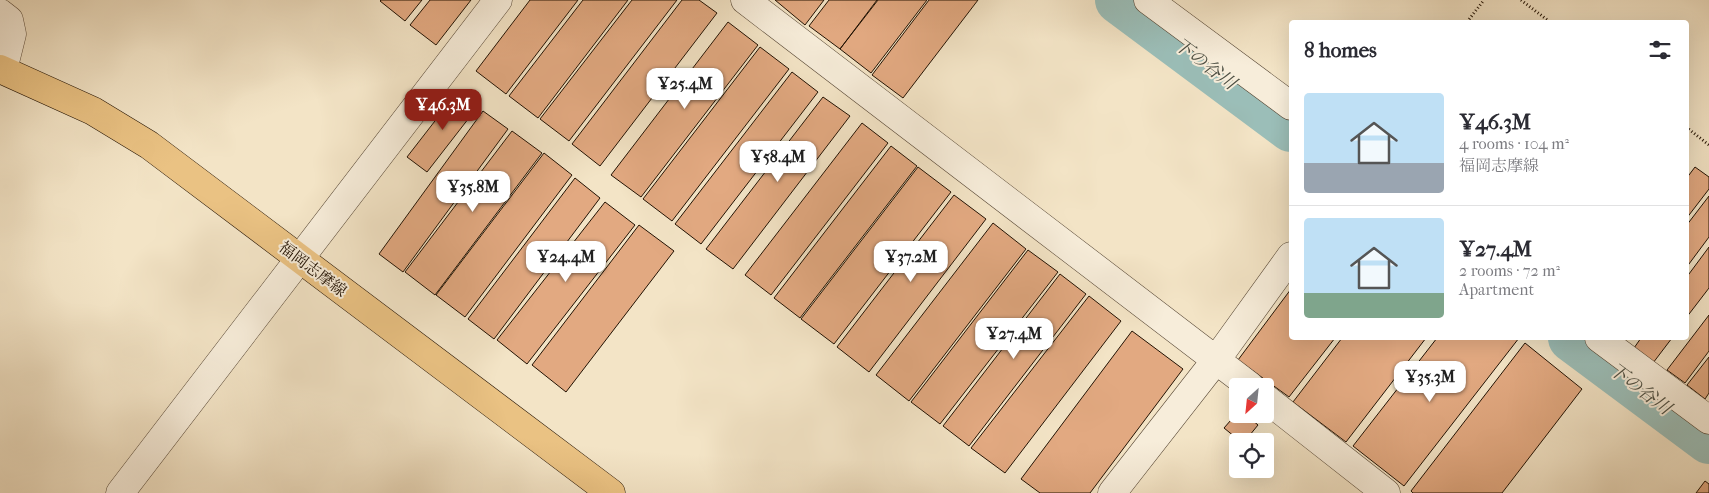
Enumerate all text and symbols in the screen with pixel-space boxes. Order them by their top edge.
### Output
water label: 下の谷川 [1170,34,1242,95]
icon: filters [1646,36,1674,64]
text: 8 homes [1304,38,1377,62]
pin: ¥25.4M [644,68,726,110]
text: ¥25.4M [657,74,713,93]
pin: ¥46.3M [402,88,484,131]
text: ¥46.3M [416,95,470,114]
text: ¥46.3M [1459,110,1531,134]
icon: home [1344,113,1404,173]
text: 4 rooms · 104 m² [1459,134,1569,153]
pin: ¥58.4M [737,140,819,183]
text: ¥58.4M [751,147,805,166]
text: 福岡志摩線 [1459,156,1539,175]
pin: ¥35.8M [432,170,514,213]
text: ¥35.8M [447,177,499,196]
street label: 福岡志摩線 [275,237,351,301]
text: ¥27.4M [1459,237,1532,261]
icon: home [1344,238,1404,298]
pin: ¥24.4M [525,240,607,283]
pin: ¥37.2M [870,240,952,283]
text: ¥24.4M [537,247,595,266]
text: ¥37.2M [885,247,937,266]
text: 2 rooms · 72 m² [1459,261,1560,280]
text: Apartment [1459,280,1534,299]
pin: ¥27.4M [973,318,1055,360]
text: ¥27.4M [986,324,1042,343]
water label: 下の谷川 [1605,359,1677,420]
pin: ¥35.3M [1389,360,1471,403]
text: ¥35.3M [1405,367,1455,386]
north arrow [1229,378,1274,422]
map controls [1229,378,1274,478]
button: locate [1229,433,1274,478]

